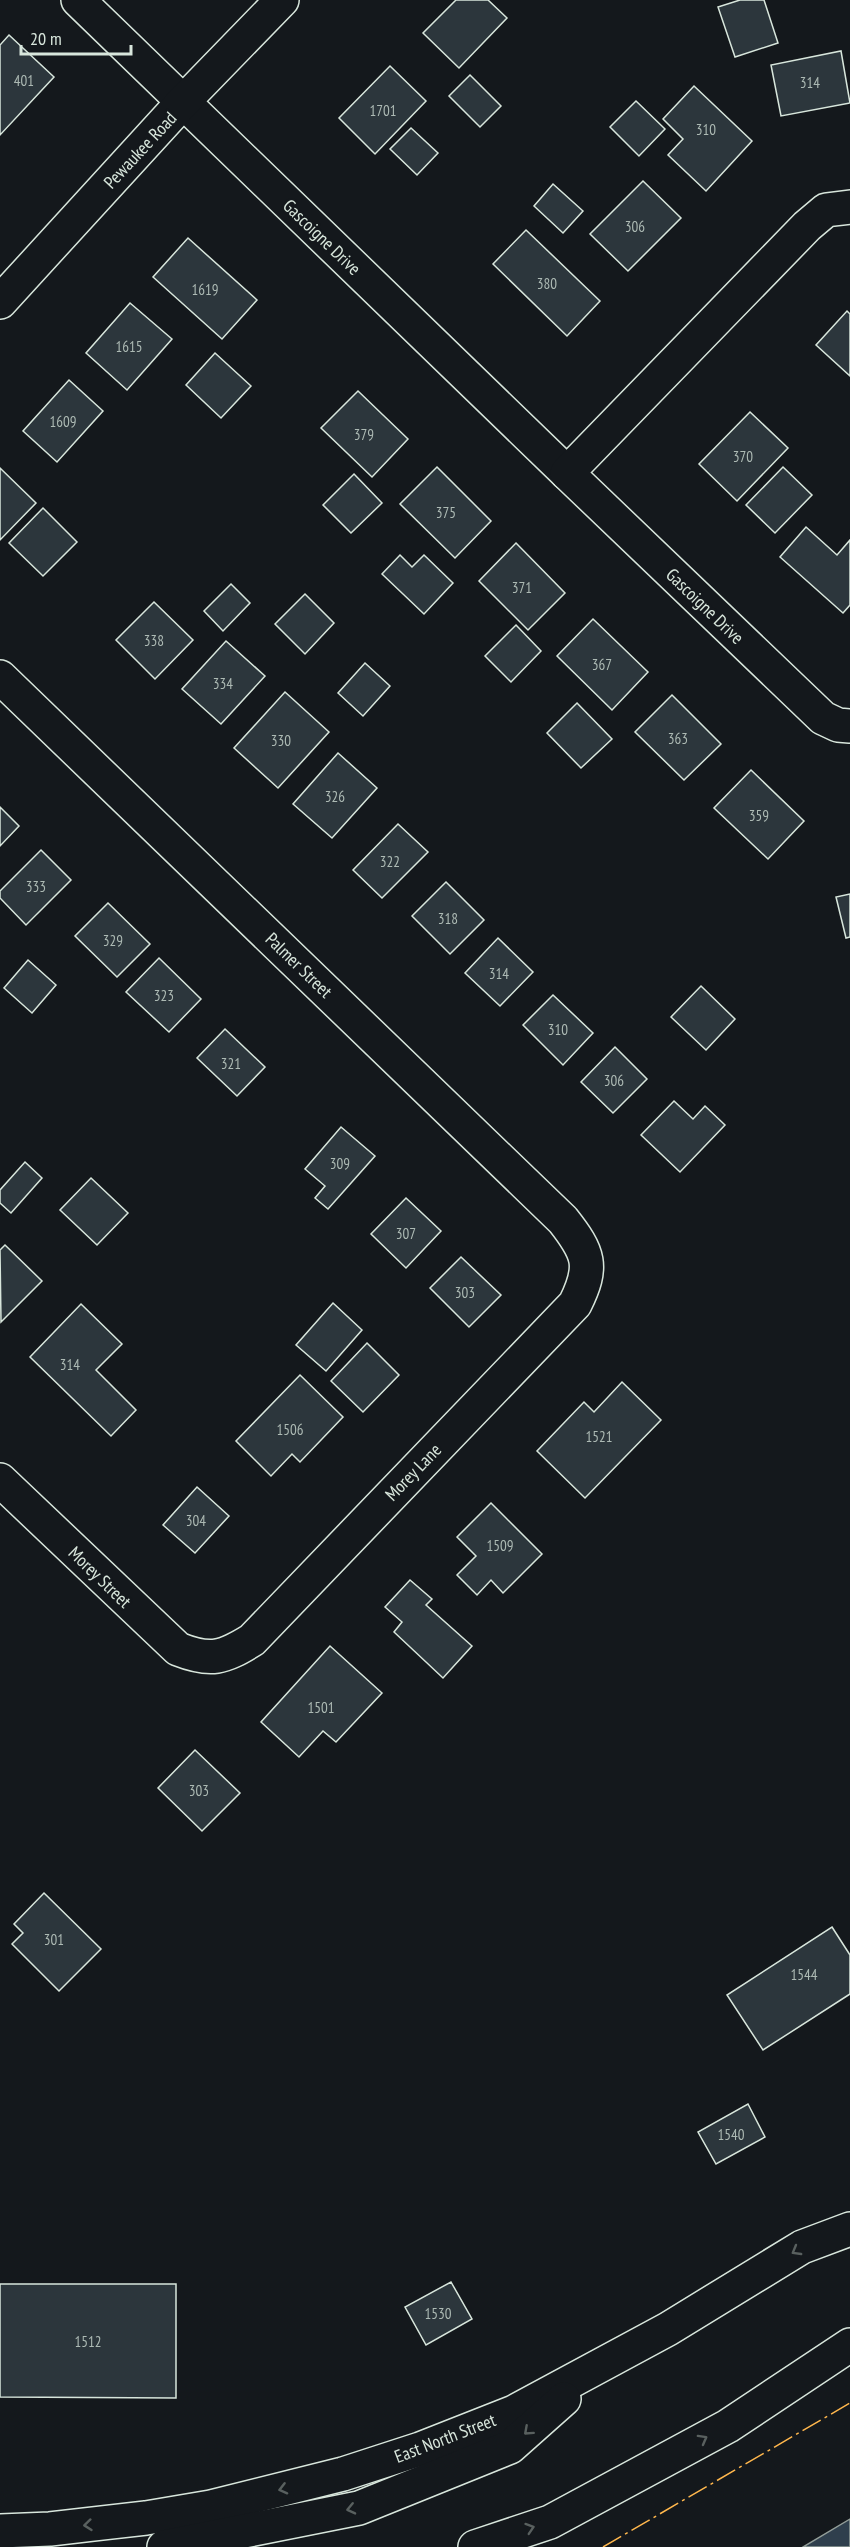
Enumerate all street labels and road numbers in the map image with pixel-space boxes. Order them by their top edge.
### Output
street label: Pewaukee Road [99,107,181,193]
street label: Gascoigne Drive [278,194,366,280]
street label: Gascoigne Drive [661,563,749,649]
street label: Palmer Street [261,927,337,1003]
street label: Morey Lane [380,1438,446,1506]
street label: Morey Street [64,1541,136,1613]
street label: East North Street [391,2408,499,2468]

